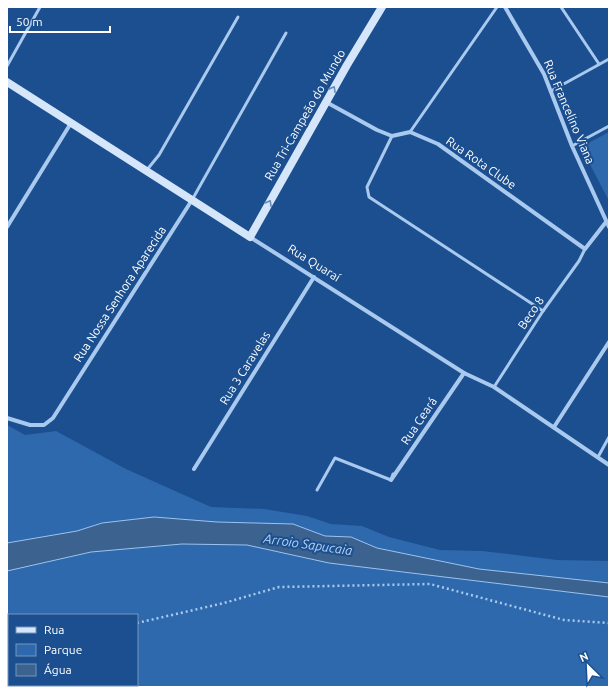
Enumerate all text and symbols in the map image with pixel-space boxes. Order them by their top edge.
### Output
scale bar [10,8,110,34]
text: 50 m [16,15,43,28]
street label: Rua Tri-Campeão do Mundo [262,47,347,182]
street label: Rua Francelino Viana [542,58,597,166]
one-way arrow [329,86,336,94]
street label: Rua Rota Clube [444,134,519,192]
one-way arrow [265,200,272,207]
street label: Rua Nossa Senhora Aparecida [71,223,168,364]
street label: Rua Quaraí [286,241,344,284]
street label: Beco 8 [515,294,546,331]
street label: Rua 3 Caravelas [217,329,272,407]
street label: Rua Ceará [398,395,439,447]
water label: Arroio Sapucaia [262,531,353,557]
legend [8,614,138,686]
text: Rua [44,623,65,636]
text: Parque [44,643,82,656]
north arrow [568,646,608,686]
text: N [578,650,590,664]
text: Água [44,663,72,676]

